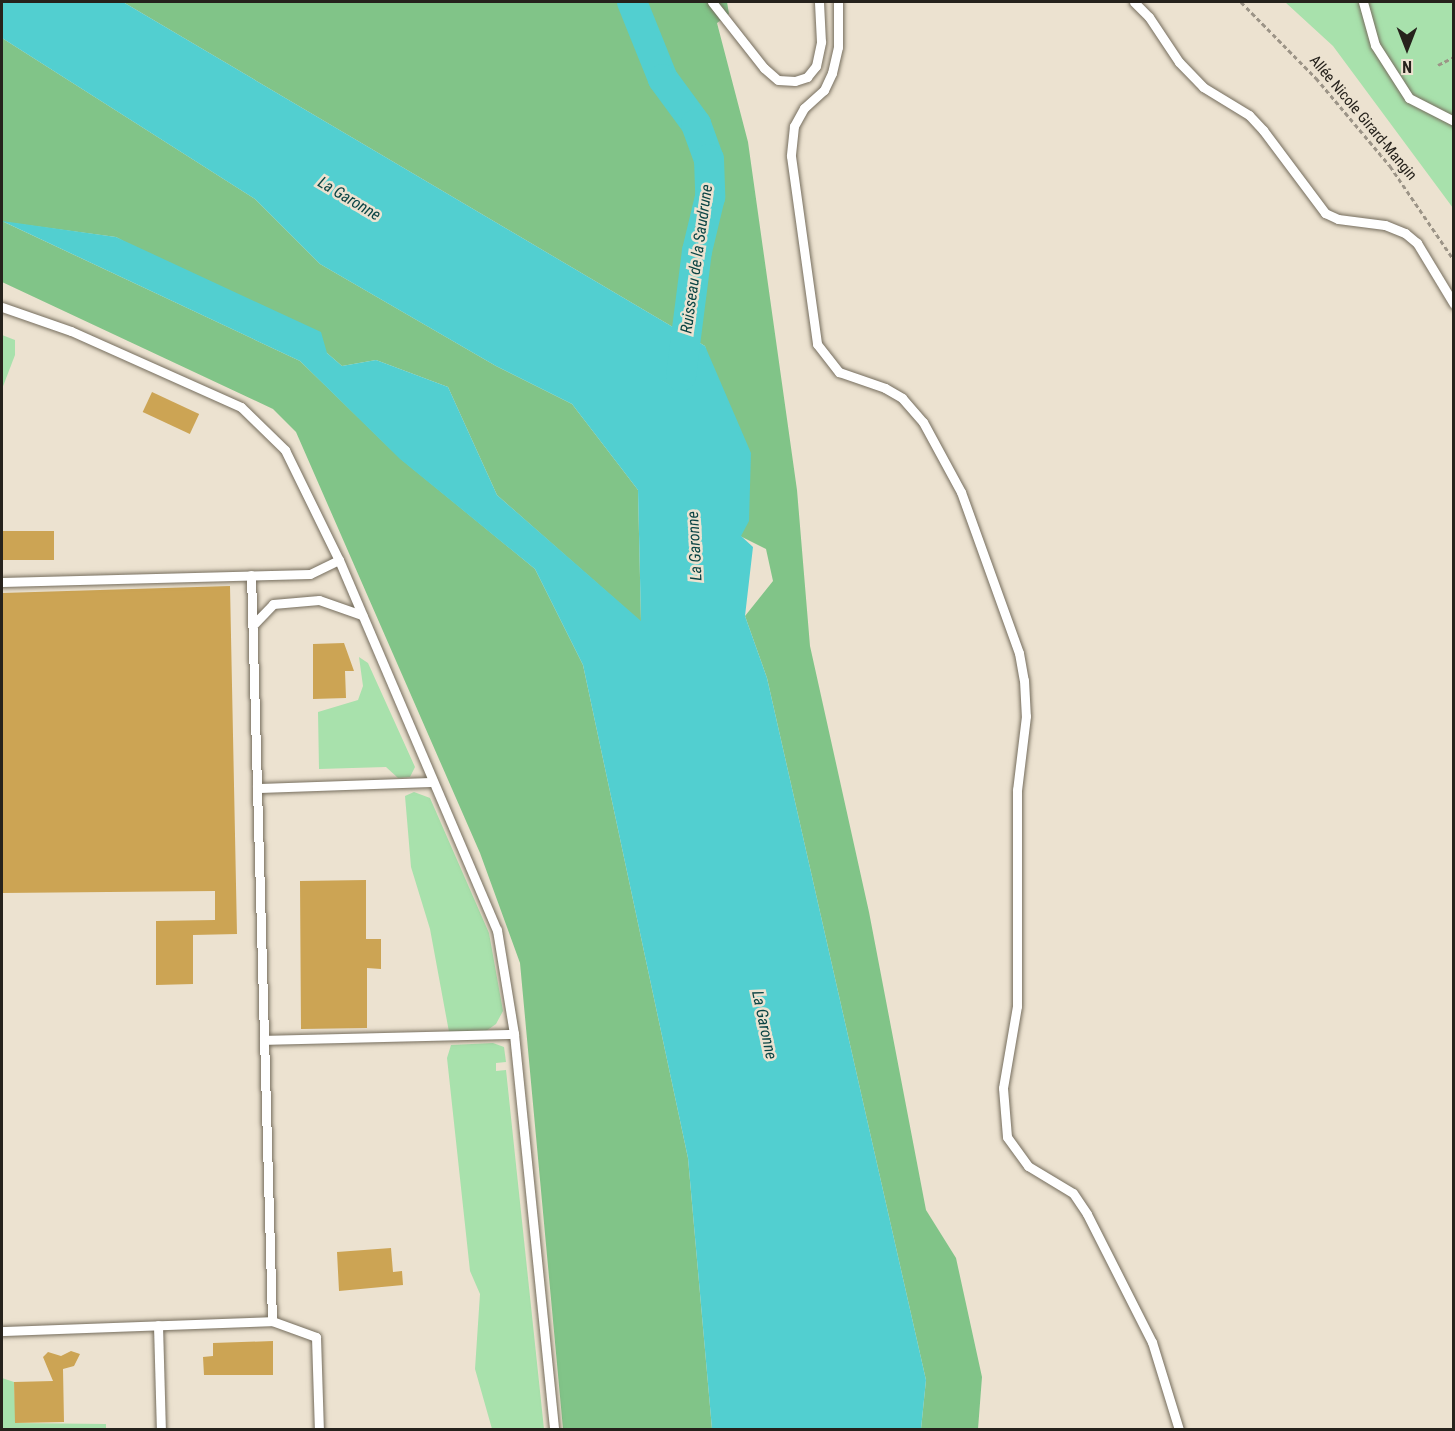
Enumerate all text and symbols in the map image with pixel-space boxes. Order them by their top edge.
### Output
north arrow [1377,18,1437,78]
street label: Allée Nicole Girard-Mangin [1306,52,1420,184]
water label: La Garonne [314,173,384,225]
water label: Ruisseau de la Saudrune [677,183,717,335]
water label: La Garonne [684,511,706,581]
water label: La Garonne [747,989,781,1061]

